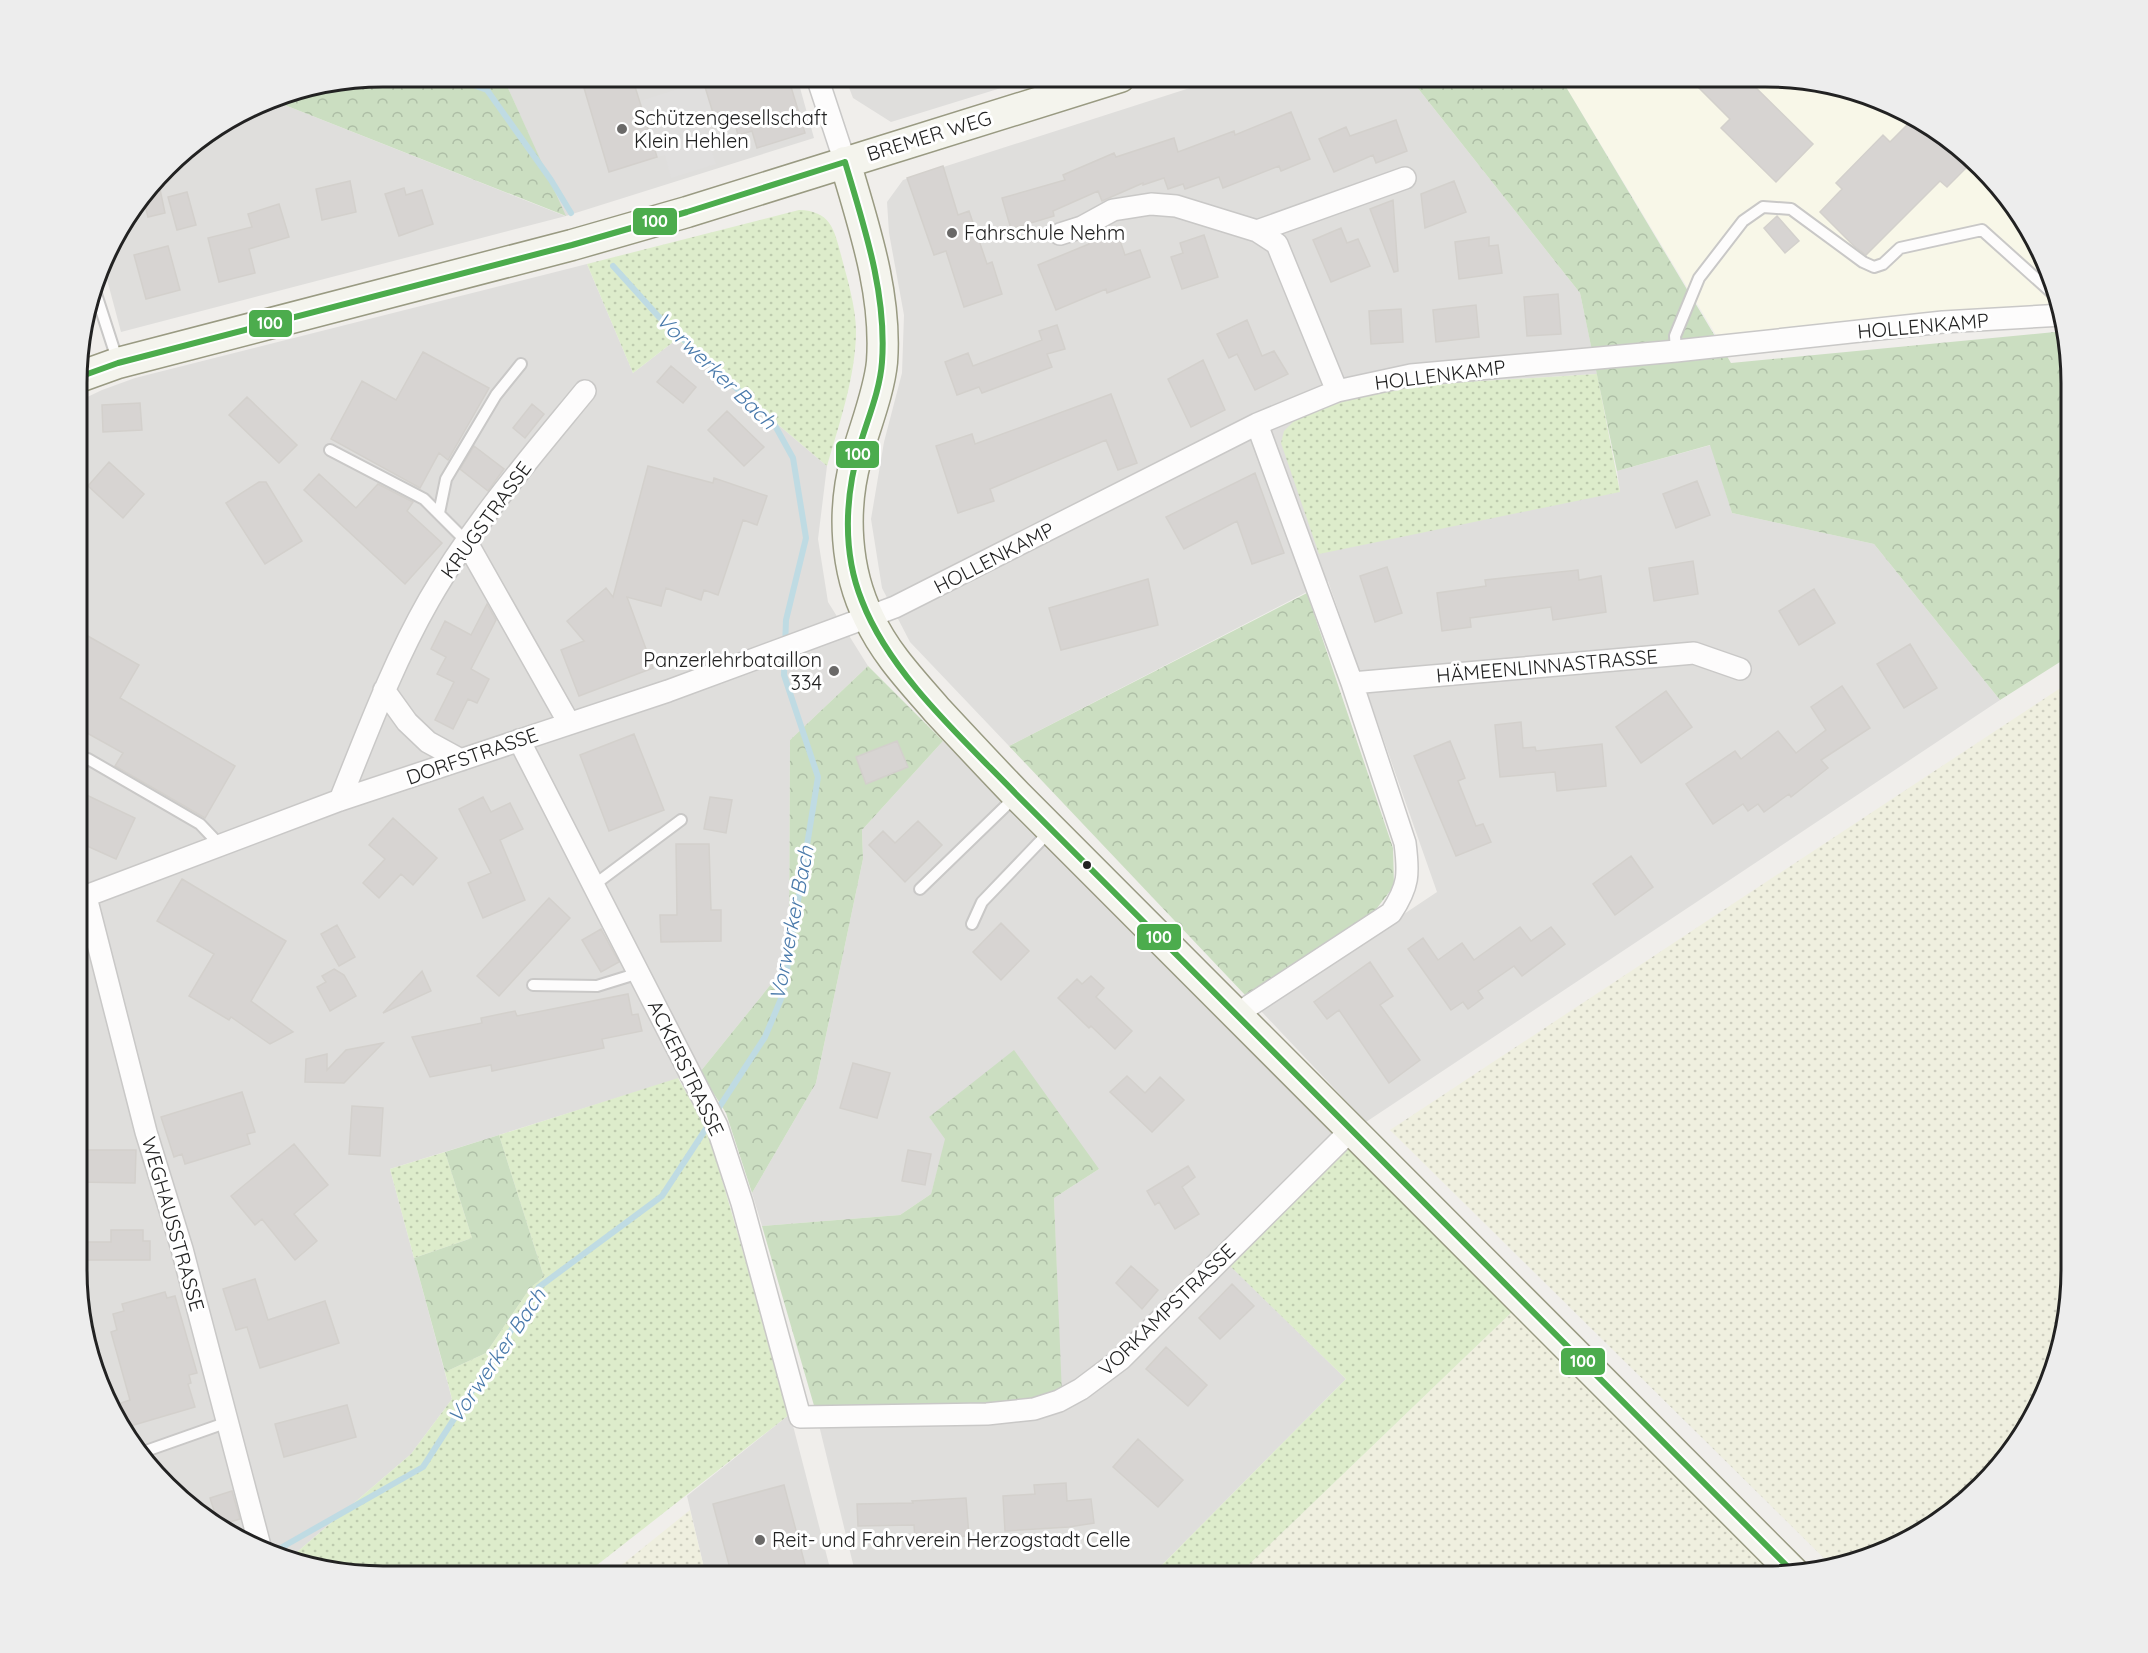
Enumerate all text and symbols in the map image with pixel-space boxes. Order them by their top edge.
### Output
place label: Schützengesellschaft Klein Hehlen [634,105,828,153]
street label: BREMER WEG [863,105,994,166]
marker: Schützengesellschaft Klein Hehlen [615,122,629,136]
line badge: 100 [632,207,678,236]
text: 100 [642,211,668,231]
place label: Fahrschule Nehm [964,220,1125,245]
marker: Fahrschule Nehm [945,226,959,240]
water label: Vorwerker Bach [651,307,783,435]
street label: HOLLENKAMP [1856,307,1990,344]
line badge: 100 [248,309,293,338]
text: 100 [257,313,283,333]
street label: HOLLENKAMP [1373,354,1507,395]
line badge: 100 [835,440,880,469]
text: 100 [845,444,871,464]
street label: KRUGSTRASSE [435,456,536,583]
street label: HOLLENKAMP [929,516,1058,599]
street label: HÄMEENLINNASTRASSE [1435,643,1659,688]
place label: Panzerlehrbataillon 334 [643,647,822,695]
marker: Panzerlehrbataillon 334 [827,664,841,678]
street label: DORFSTRASSE [403,721,541,790]
water label: Vorwerker Bach [763,842,819,1002]
unlabelled marker [1081,859,1093,871]
line badge: 100 [1136,923,1182,951]
text: 100 [1146,927,1172,947]
street label: ACKERSTRASSE [643,996,730,1140]
street label: WEGHAUSSTRASSE [137,1134,210,1314]
street label: VORKAMPSTRASSE [1093,1238,1240,1381]
water label: Vorwerker Bach [442,1282,551,1428]
line badge: 100 [1560,1347,1606,1376]
text: 100 [1570,1351,1596,1371]
place label: Reit- und Fahrverein Herzogstadt Celle [772,1527,1131,1552]
marker: Reit- und Fahrverein Herzogstadt Celle [753,1533,767,1547]

